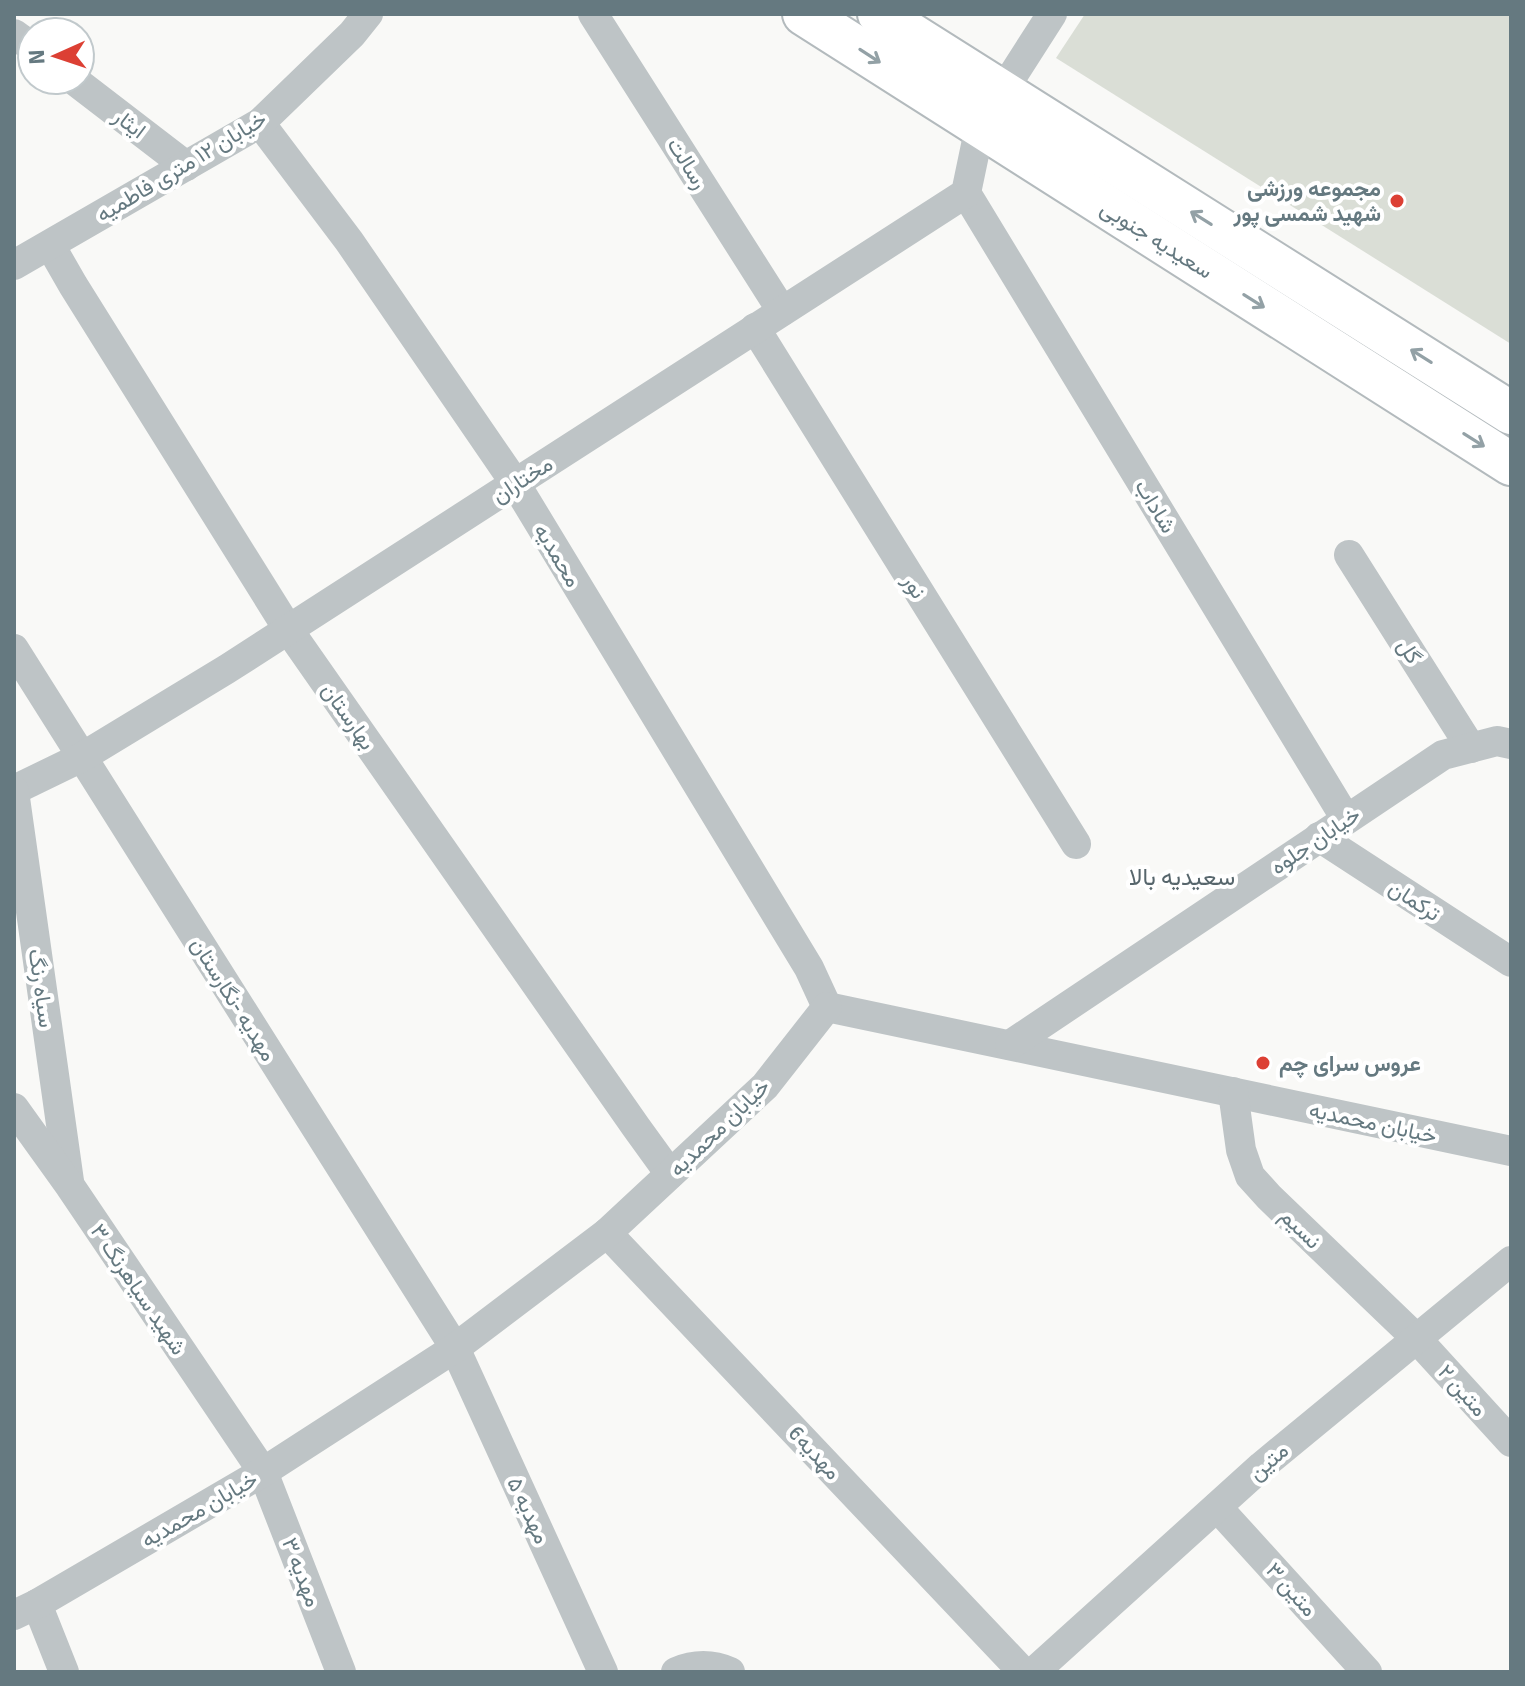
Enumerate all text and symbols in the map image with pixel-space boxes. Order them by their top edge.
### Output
north arrow [16,16,96,96]
one-way arrow [858,48,881,64]
text: N [23,49,50,65]
street label: ایثار [107,102,151,144]
street label: خیابان ۱۲ متری فاطمیه [91,105,271,228]
street label: رسالت [661,132,714,194]
place label: مجموعه ورزشی شهید شمسی پور [1232,175,1381,229]
marker: مجموعه ورزشی شهید شمسی پور [1388,192,1406,210]
street label: سعیدیه جنوبی [1096,194,1218,285]
one-way arrow [1191,209,1213,226]
one-way arrow [1243,292,1265,309]
one-way arrow [1410,348,1433,364]
one-way arrow [1462,433,1485,449]
street label: مختاران [487,450,558,509]
street label: شاداب [1129,474,1182,538]
street label: محمدیه [528,519,587,592]
street label: نور [896,568,932,603]
street label: گل [1392,634,1428,669]
street label: بهارستان [316,678,381,755]
street label: خیابان جلوه [1265,801,1365,880]
district label: سعيدیه بالا [1129,862,1235,892]
street label: ترکمان [1384,874,1446,927]
street label: مهدیه -نگارستان [185,932,282,1066]
street label: سیاه رنگ [23,947,60,1029]
place label: عروس سرای چم [1279,1050,1421,1079]
marker: عروس سرای چم [1254,1054,1272,1072]
street label: خیابان محمدیه [663,1073,775,1182]
street label: خیابان محمدیه [1307,1096,1439,1149]
street label: نسیم [1274,1202,1327,1255]
street label: شهید سیاهرنگ ۳ [85,1219,192,1360]
street label: متین ۲ [1432,1359,1493,1422]
street label: مهدیه6 [783,1420,847,1485]
street label: متین [1243,1437,1294,1486]
street label: خیابان محمدیه [136,1465,262,1554]
street label: مهدیه ۵ [501,1473,556,1548]
street label: مهدیه ۳ [276,1534,327,1611]
street label: متین ۳ [1260,1557,1323,1622]

